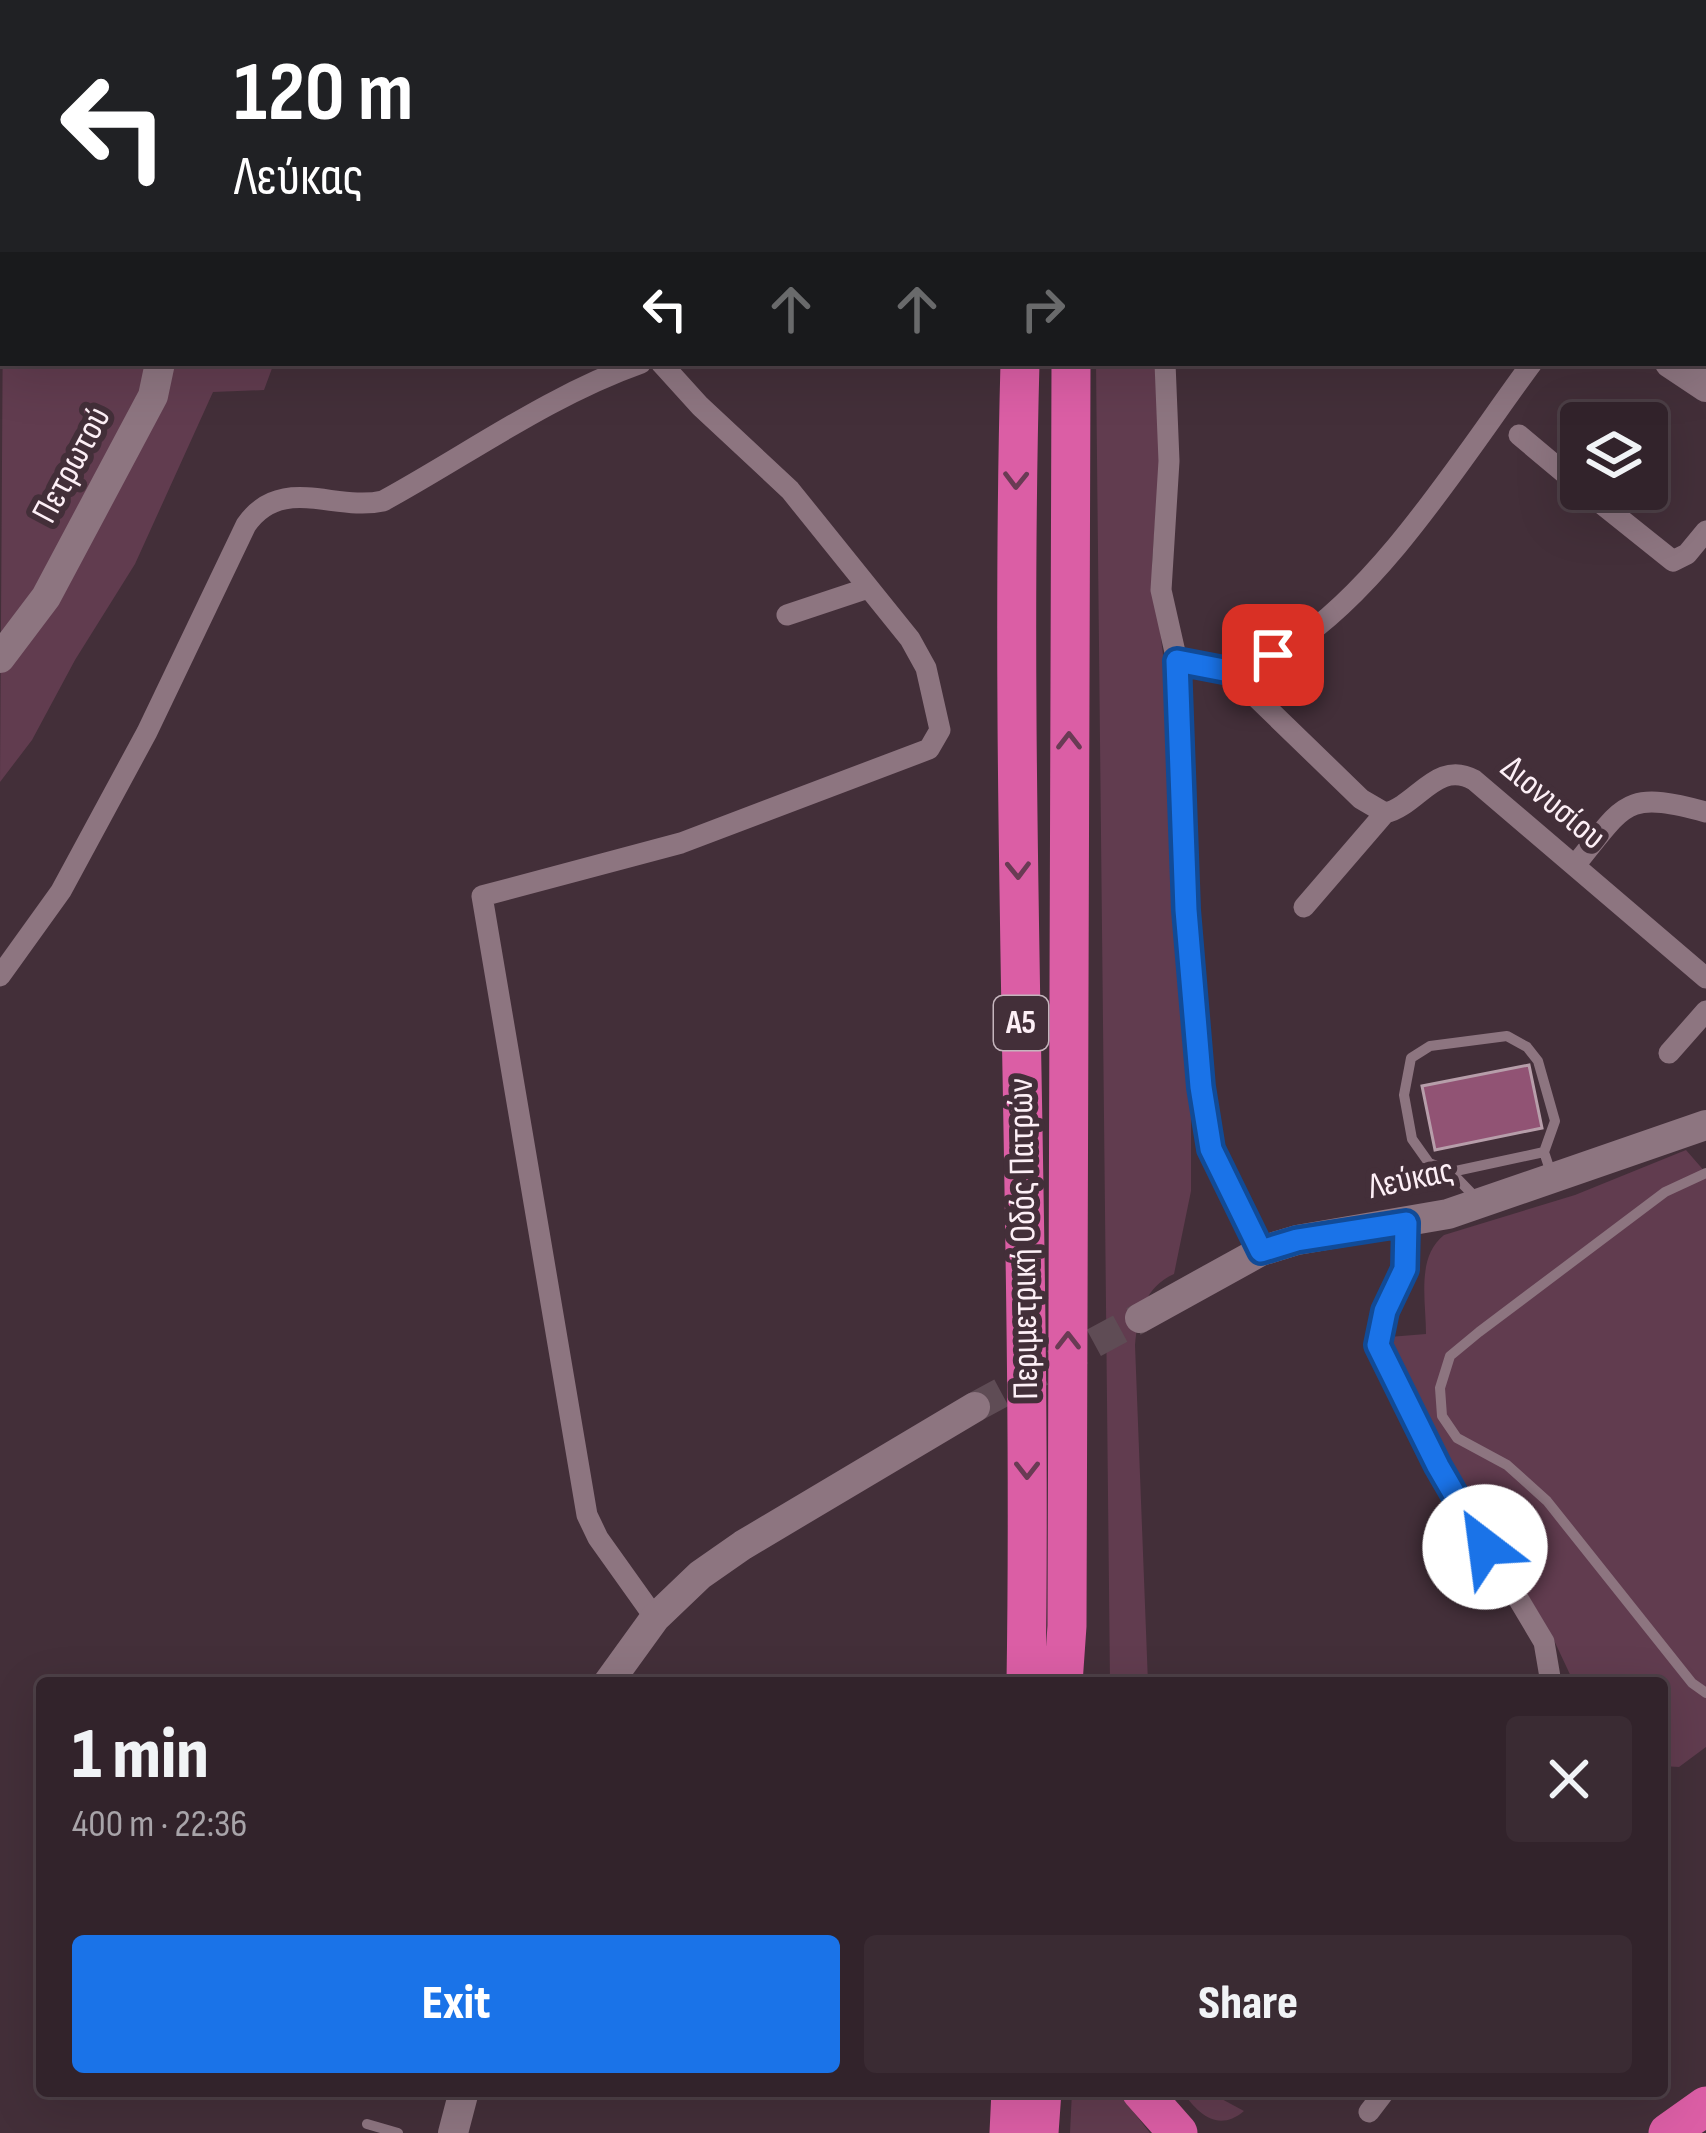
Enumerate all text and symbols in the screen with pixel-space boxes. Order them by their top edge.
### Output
text: 120 m [234,43,413,144]
icon: left [36,48,192,204]
text: Λεύκας [234,145,364,210]
icon: left [632,276,698,342]
icon: ahead [758,276,824,342]
icon: ahead [884,276,950,342]
icon: right [1010,276,1076,342]
street label: Πετρωτού [24,400,120,530]
map controls [1560,402,1668,510]
button: layers [1560,402,1668,510]
one-way arrow [1004,471,1030,490]
pin [1222,604,1324,706]
icon: arrive [1240,622,1306,688]
one-way arrow [1056,731,1082,750]
street label: Διονυσίου [1492,747,1614,859]
one-way arrow [1005,861,1031,880]
road number: Α5 [994,996,1048,1050]
street label: Περιμετρική Οδός Πατρών [1000,1078,1048,1400]
street label: Λεύκας [1363,1149,1458,1209]
one-way arrow [1055,1331,1081,1349]
one-way arrow [1014,1462,1040,1480]
position arrow [1422,1484,1548,1610]
text: 1 min [72,1712,209,1799]
button: close [1506,1716,1632,1842]
text: 400 m · 22:36 [72,1801,247,1848]
button: Exit [72,1935,840,2073]
button: Share [864,1935,1632,2073]

